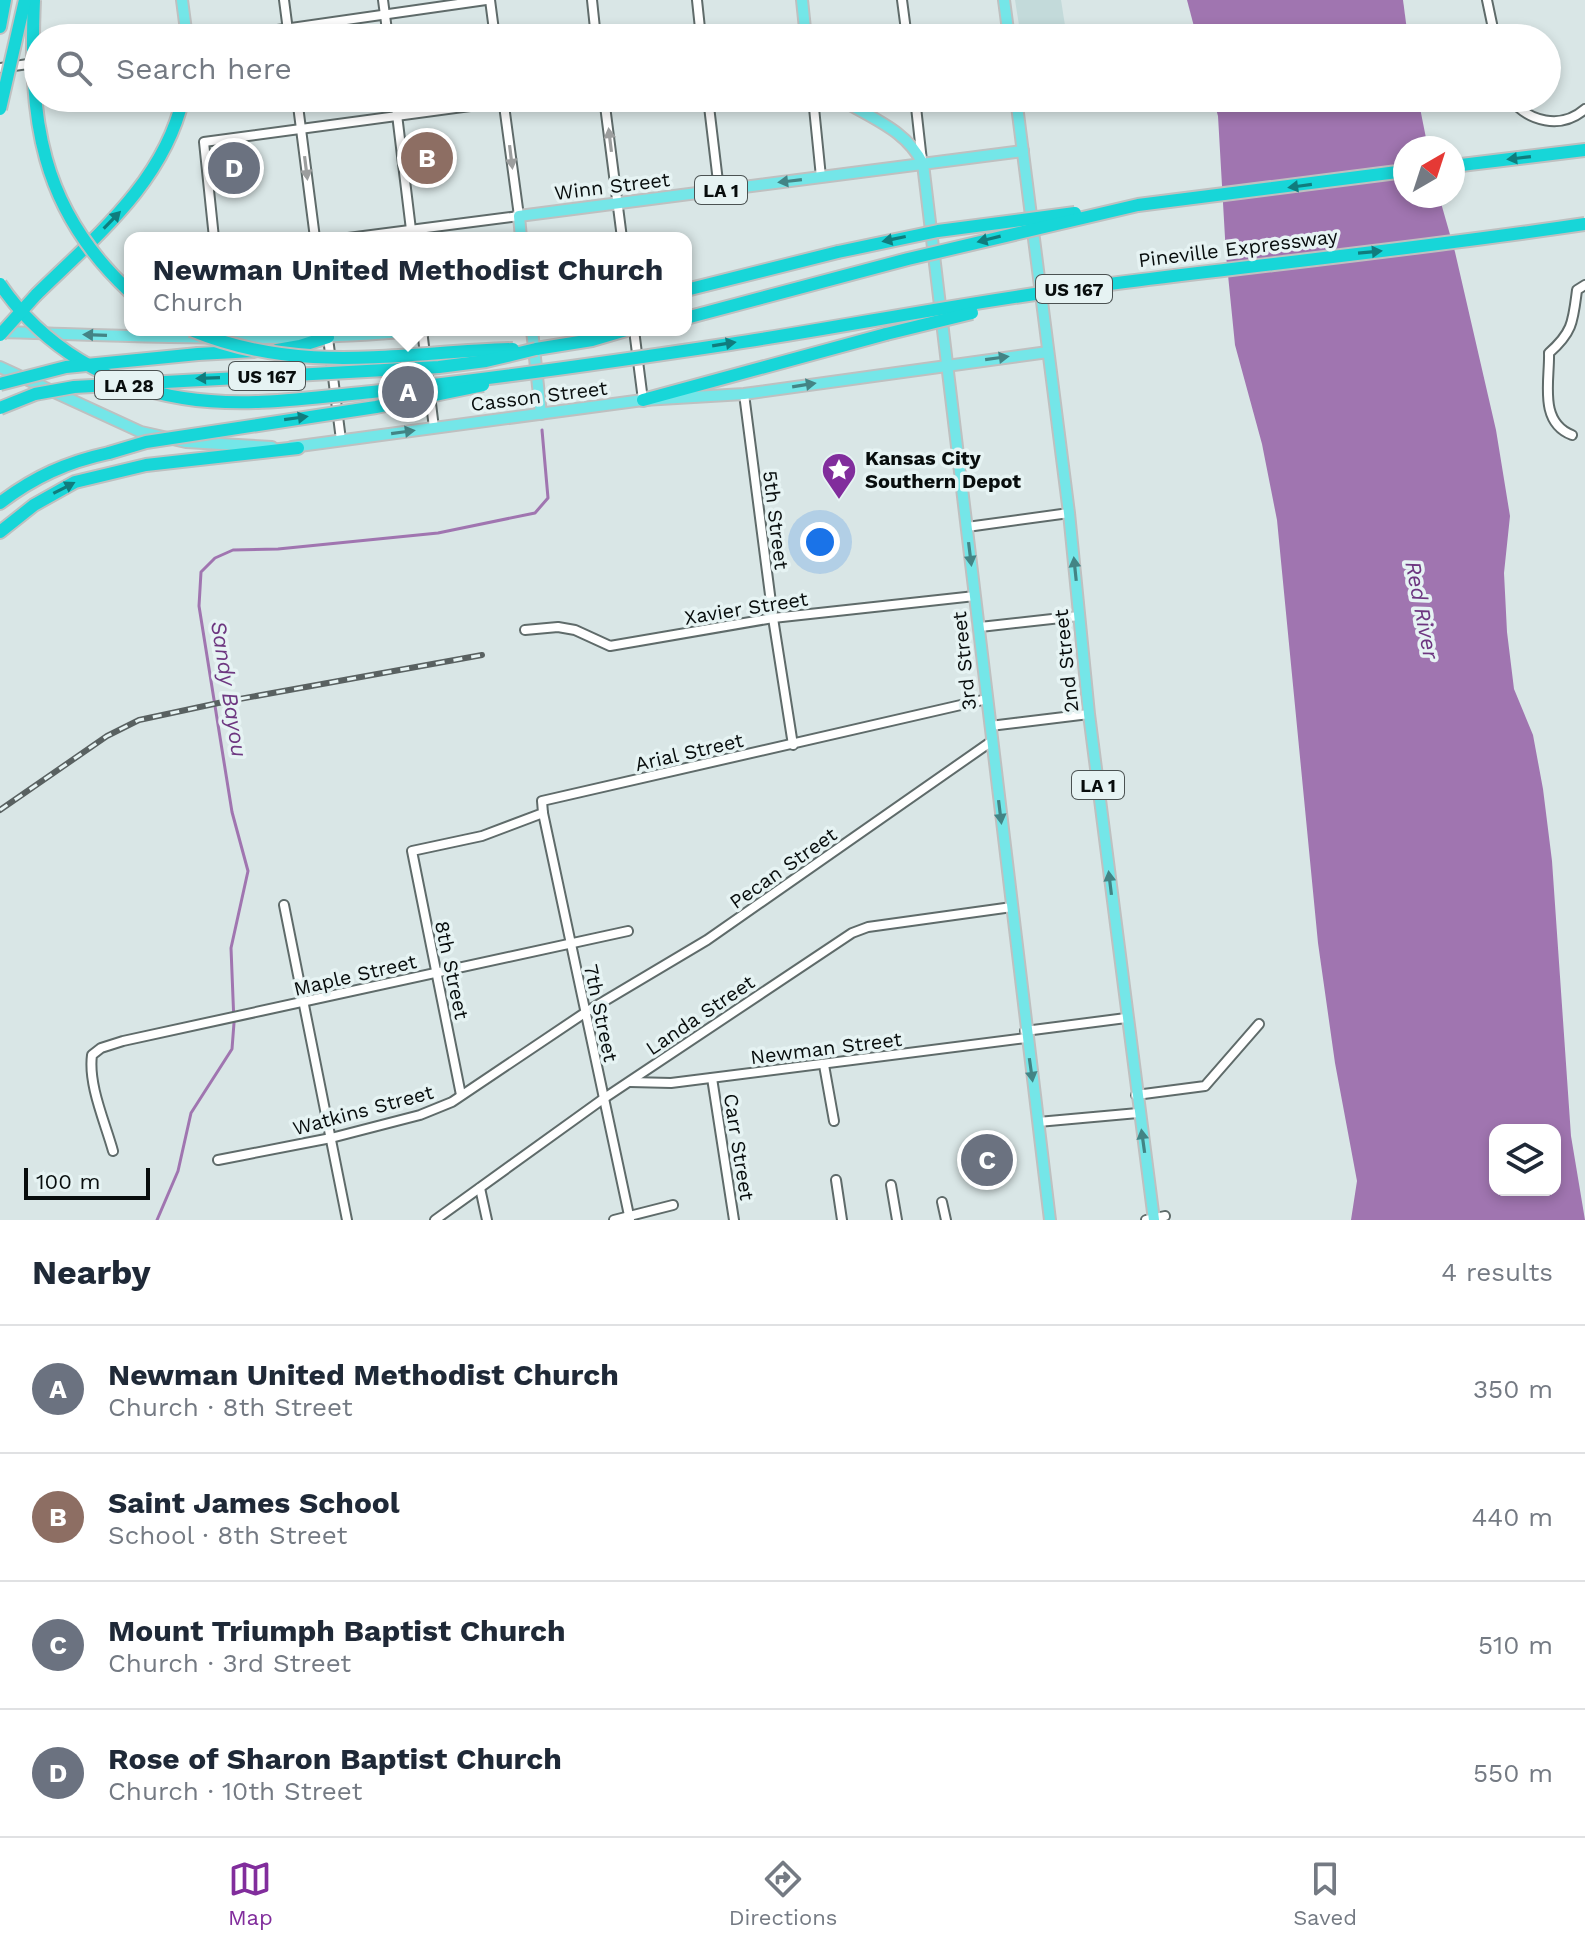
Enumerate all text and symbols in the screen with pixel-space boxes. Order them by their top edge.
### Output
search box [24,24,1561,112]
icon: search [52,46,96,90]
text: Search here [116,51,292,86]
one-way arrow [603,127,616,152]
pin: B [401,128,453,188]
north arrow [1393,136,1465,208]
pin: D [208,138,260,198]
one-way arrow [505,145,518,170]
one-way arrow [1506,152,1531,165]
one-way arrow [300,156,313,181]
street label: Winn Street [553,167,672,205]
one-way arrow [777,175,802,188]
road number: LA 1 [695,176,747,204]
one-way arrow [1287,179,1312,192]
one-way arrow [102,211,120,230]
street label: Pineville Expressway [1137,224,1340,272]
popup [124,232,692,336]
one-way arrow [976,233,1001,246]
one-way arrow [881,234,906,246]
one-way arrow [1358,246,1383,259]
text: Newman United Methodist Church [153,252,663,287]
road number: US 167 [1036,275,1112,303]
text: Church [153,287,243,317]
one-way arrow [82,328,107,341]
one-way arrow [712,338,737,350]
one-way arrow [985,352,1010,365]
road number: US 167 [229,362,305,390]
pin: A [382,362,434,422]
road number: LA 28 [95,371,163,399]
one-way arrow [195,372,220,385]
street label: Casson Street [469,376,609,416]
one-way arrow [792,378,817,391]
one-way arrow [283,412,308,424]
one-way arrow [391,425,416,438]
place label: Kansas City Southern Depot [865,446,1021,493]
place icon: Kansas City Southern Depot [820,451,858,501]
street label: 5th Street [758,469,794,571]
one-way arrow [53,481,76,495]
your location [800,522,840,562]
one-way arrow [964,542,977,567]
one-way arrow [1068,556,1081,581]
water label: Red River [1400,559,1444,662]
street label: Xavier Street [682,586,810,630]
street label: 2nd Street [1049,608,1083,714]
street label: 3rd Street [947,610,981,712]
water label: Sandy Bayou [206,619,252,759]
street label: Arial Street [632,728,746,776]
road number: LA 1 [1072,771,1124,799]
one-way arrow [994,800,1007,825]
street label: Pecan Street [725,822,842,914]
one-way arrow [1103,870,1116,895]
street label: 8th Street [430,919,474,1022]
street label: Maple Street [291,949,419,1001]
street label: 7th Street [579,962,623,1065]
street label: Landa Street [641,969,759,1060]
street label: Newman Street [749,1027,904,1069]
one-way arrow [1025,1058,1038,1083]
street label: Watkins Street [290,1080,436,1140]
street label: Carr Street [719,1092,759,1203]
map controls [1489,1124,1561,1196]
button: layers [1489,1124,1561,1196]
one-way arrow [1136,1128,1149,1153]
pin: C [961,1130,1013,1190]
scale bar [24,1164,150,1200]
text: 100 m [36,1169,100,1194]
text: Nearby [32,1252,151,1292]
text: 4 results [1441,1257,1553,1287]
text: Newman United Methodist Church [108,1357,619,1392]
text: A [49,1374,67,1404]
text: 350 m [1473,1374,1553,1404]
text: Church · 8th Street [108,1392,353,1422]
text: Saint James School [108,1485,400,1520]
text: B [49,1502,67,1532]
text: 440 m [1471,1502,1553,1532]
text: School · 8th Street [108,1520,347,1550]
text: Mount Triumph Baptist Church [108,1613,566,1648]
text: C [49,1630,67,1660]
text: 510 m [1478,1630,1553,1660]
text: Church · 3rd Street [108,1648,351,1678]
text: Rose of Sharon Baptist Church [108,1741,562,1776]
text: D [49,1758,67,1788]
text: 550 m [1473,1758,1553,1788]
text: Church · 10th Street [108,1776,362,1806]
tab: Map [228,1857,273,1930]
tab: Directions [729,1857,837,1930]
tab: Saved [1293,1857,1357,1930]

